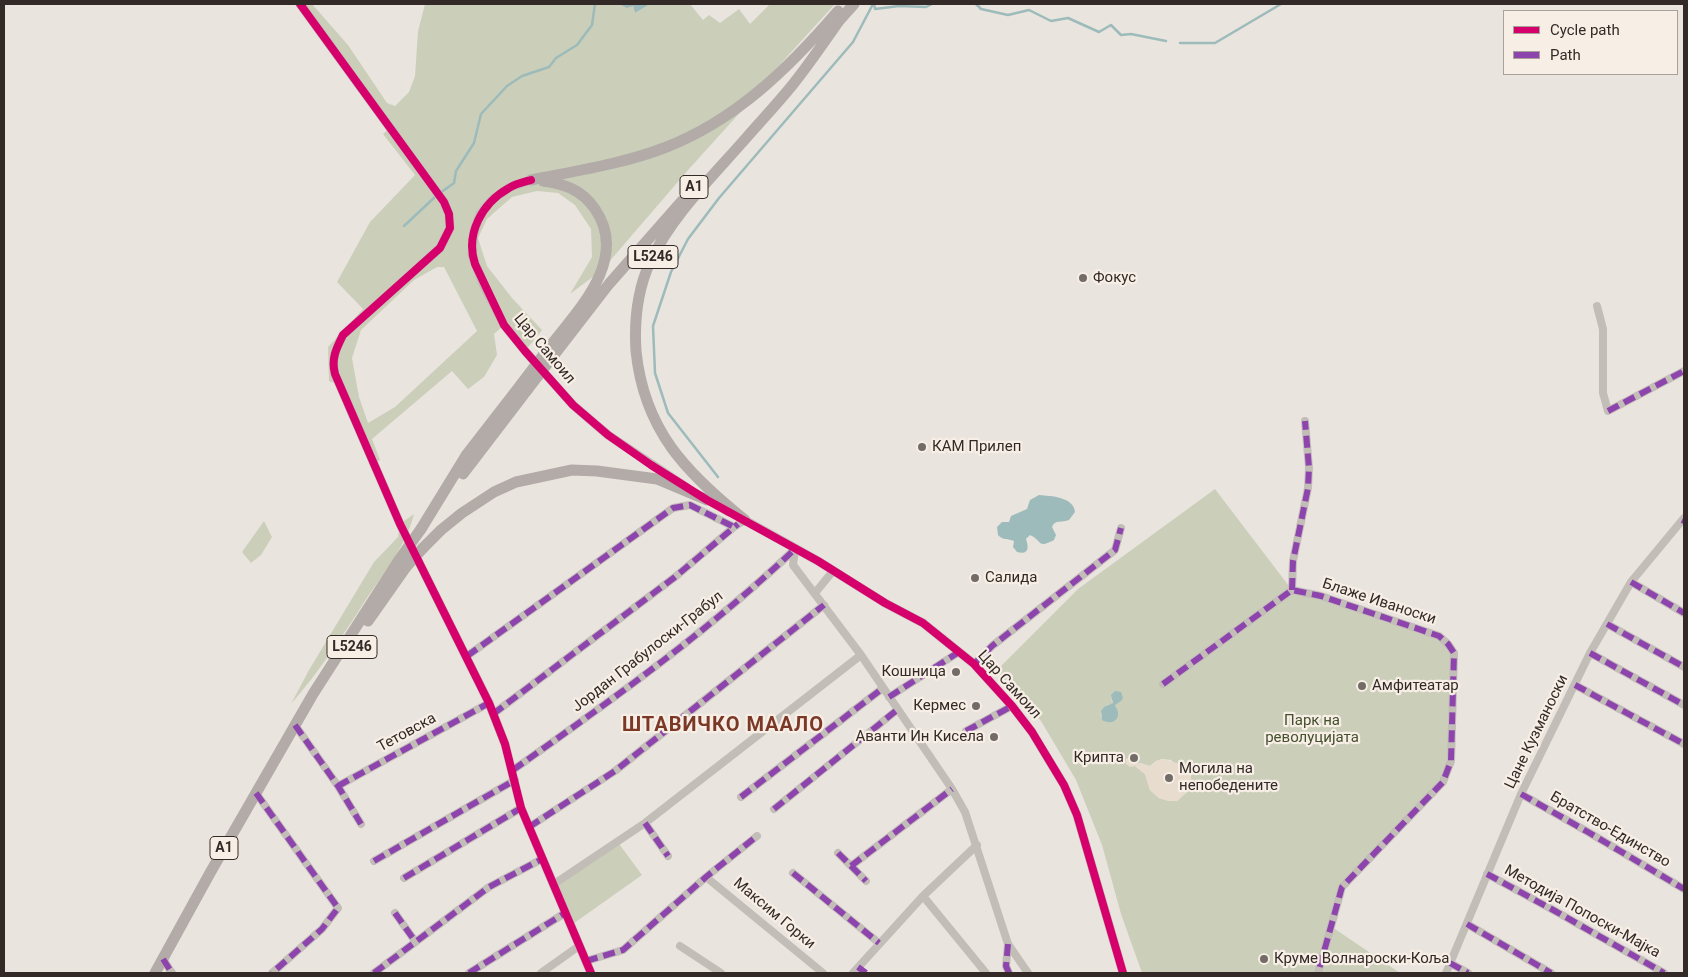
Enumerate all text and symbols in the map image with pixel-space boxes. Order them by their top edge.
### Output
legend [1503,10,1678,75]
text: Cycle path [1550,21,1620,39]
text: Path [1550,46,1581,64]
road number: A1 [680,176,708,198]
road number: L5246 [628,246,678,268]
place label: Фокус [1093,269,1136,287]
marker: Фокус [1077,272,1089,284]
street label: Цар Самоил [509,310,579,388]
place label: КАМ Прилеп [932,438,1021,456]
marker: КАМ Прилеп [916,441,928,453]
place label: Салида [985,569,1037,587]
marker: Салида [969,572,981,584]
street label: Блаже Иваноски [1320,575,1438,629]
street label: Јордан Грабулоски-Грабул [569,588,727,716]
road number: L5246 [327,636,377,659]
street label: Цар Самоил [973,647,1045,723]
place label: Кошница [882,663,946,681]
marker: Кошница [950,666,962,678]
street label: Цане Кузманоски [1502,672,1572,792]
place label: Амфитеатар [1372,677,1459,695]
marker: Амфитеатар [1356,680,1368,692]
place label: Кермес [913,697,966,715]
marker: Кермес [970,700,982,712]
street label: Тетовска [375,710,439,756]
park label: Парк на револуцијата [1265,712,1359,747]
district label: ШТАВИЧКО МААЛО [620,714,826,738]
place label: Аванти Ин Кисела [855,728,984,746]
marker: Аванти Ин Кисела [988,731,1000,743]
place label: Крипта [1074,749,1124,767]
marker: Крипта [1128,752,1140,764]
place label: Могила на непобедените [1179,760,1278,795]
marker: Могила на непобедените [1163,772,1175,784]
street label: Братство-Единство [1547,788,1673,872]
road number: A1 [210,836,238,860]
street label: Методија Попоски-Мајка [1501,862,1663,962]
street label: Максим Горки [729,875,819,953]
place label: Круме Волнароски-Коља [1274,950,1449,968]
marker: Круме Волнароски-Коља [1258,953,1270,965]

